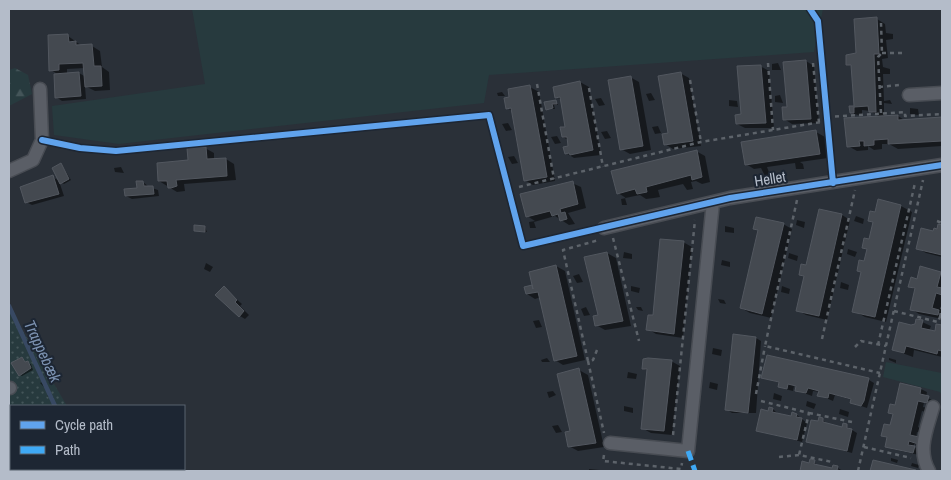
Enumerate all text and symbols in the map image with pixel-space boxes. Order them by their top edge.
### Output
street label: Hellet [753,166,788,191]
water label: Trappebæk [19,316,67,386]
legend [10,405,185,470]
text: Cycle path [55,414,113,435]
text: Path [55,439,80,460]

